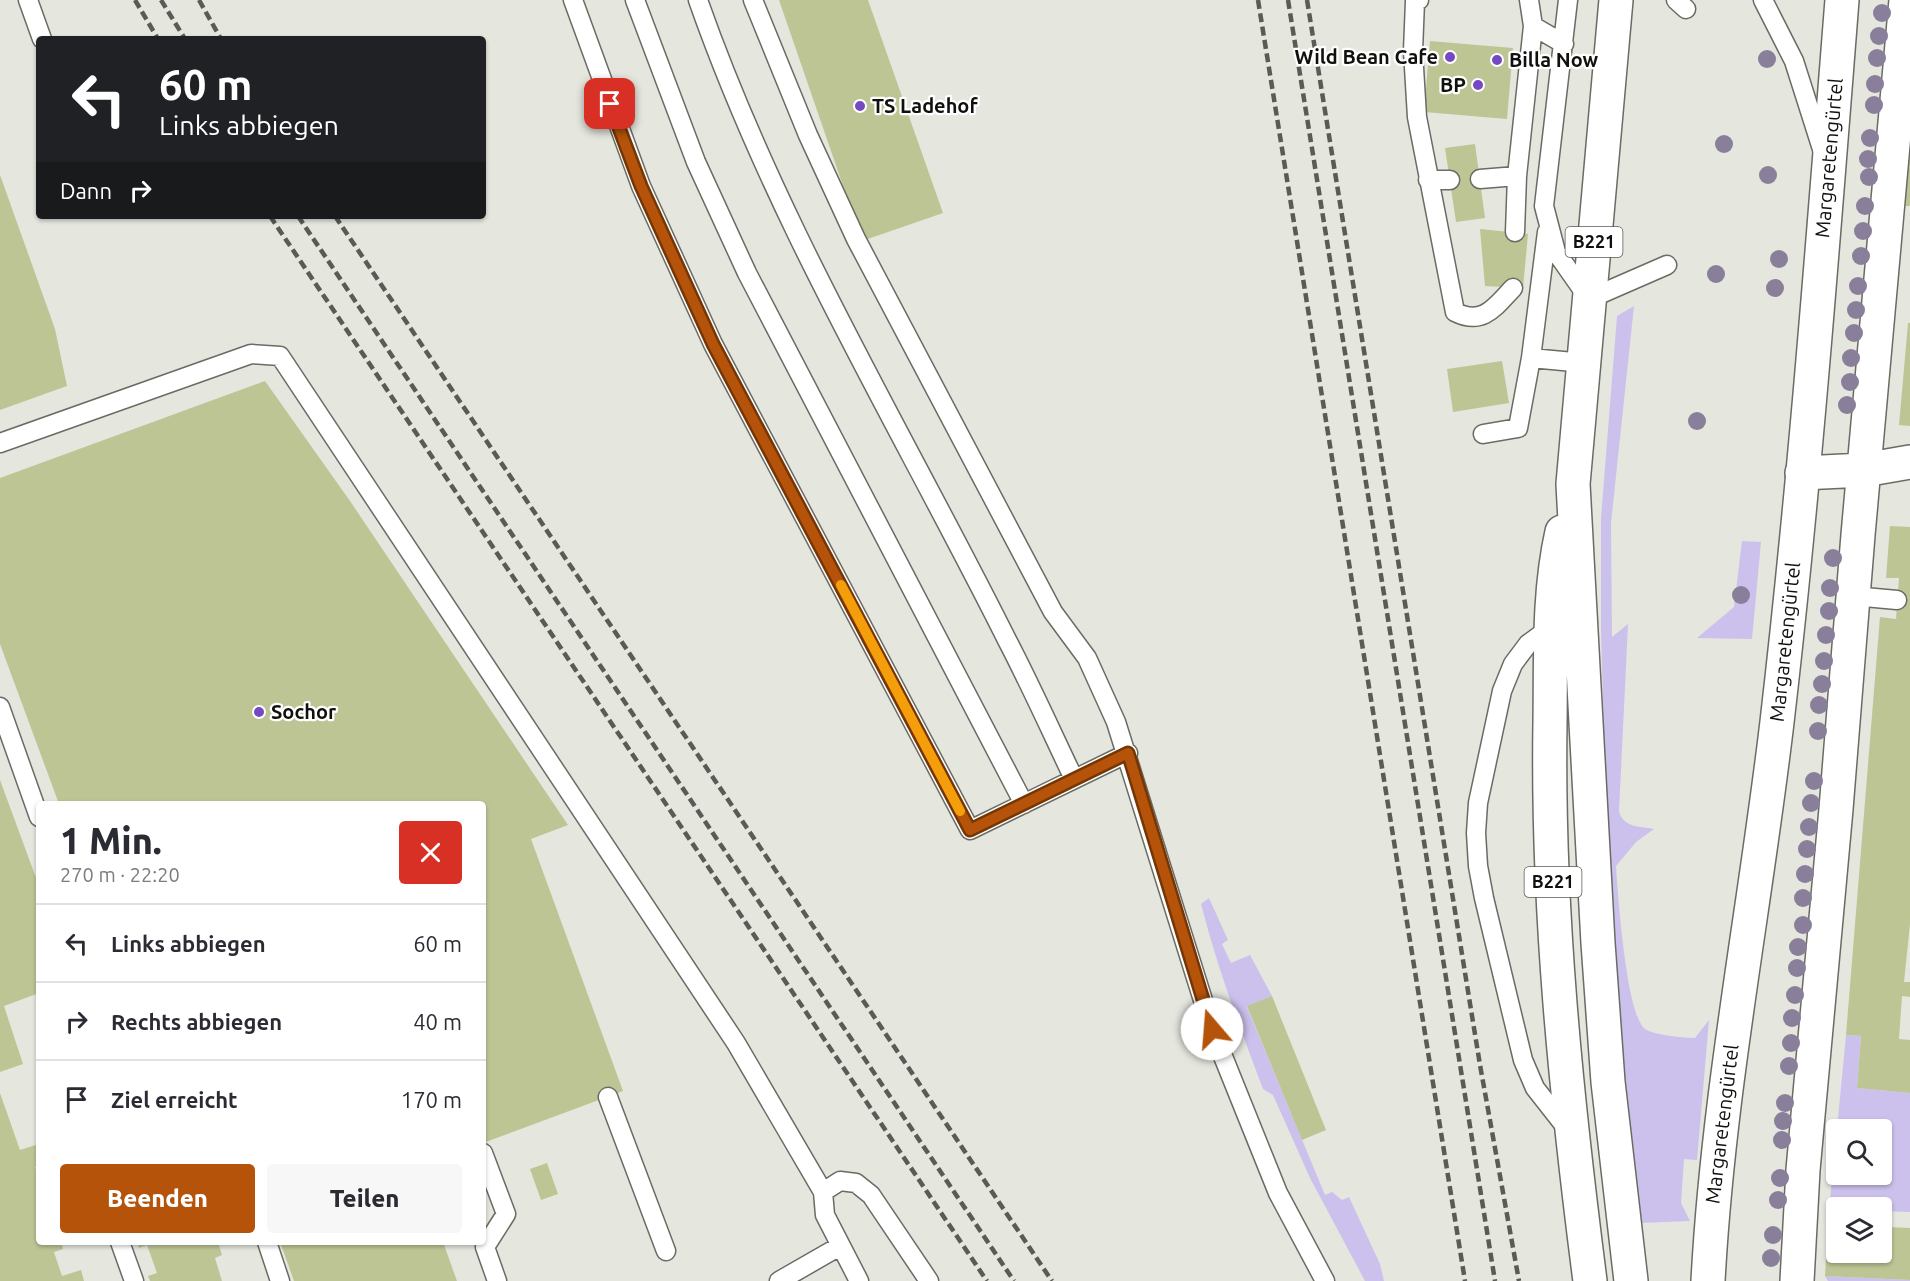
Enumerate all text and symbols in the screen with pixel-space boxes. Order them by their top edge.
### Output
place label: Wild Bean Cafe [1295,45,1438,68]
place label: Billa Now [1509,48,1599,71]
marker: Wild Bean Cafe [1443,50,1457,64]
marker: Billa Now [1490,53,1504,67]
icon: left [60,60,138,138]
text: 60 m [159,61,253,108]
place label: BP [1440,73,1466,96]
street label: Margaretengürtel [1810,77,1847,239]
pin [584,78,635,129]
marker: BP [1471,78,1485,92]
icon: arrive [593,87,626,120]
place label: TS Ladehof [872,94,978,117]
marker: TS Ladehof [853,99,867,113]
text: Links abbiegen [159,110,339,140]
icon: right [124,174,157,207]
text: Dann [60,178,112,203]
road number: B221 [1566,227,1622,257]
street label: Margaretengürtel [1765,561,1804,723]
place label: Sochor [271,700,337,723]
marker: Sochor [252,705,266,719]
text: 1 Min. [60,820,162,861]
button: close [399,821,462,884]
text: 270 m · 22:20 [60,863,180,886]
road number: B221 [1524,867,1582,897]
icon: left [60,927,93,960]
text: Links abbiegen [111,931,266,956]
text: 60 m [413,931,462,956]
position arrow [1180,997,1244,1061]
icon: right [60,1005,93,1038]
text: Rechts abbiegen [111,1009,282,1034]
text: 40 m [413,1009,462,1034]
street label: Margaretengürtel [1700,1043,1743,1205]
icon: arrive [60,1083,93,1116]
text: Ziel erreicht [111,1087,238,1112]
text: 170 m [401,1087,462,1112]
map controls [1826,1119,1892,1263]
button: search [1826,1119,1892,1185]
button: Beenden [60,1164,255,1233]
button: Teilen [267,1164,462,1233]
button: layers [1826,1197,1892,1263]

